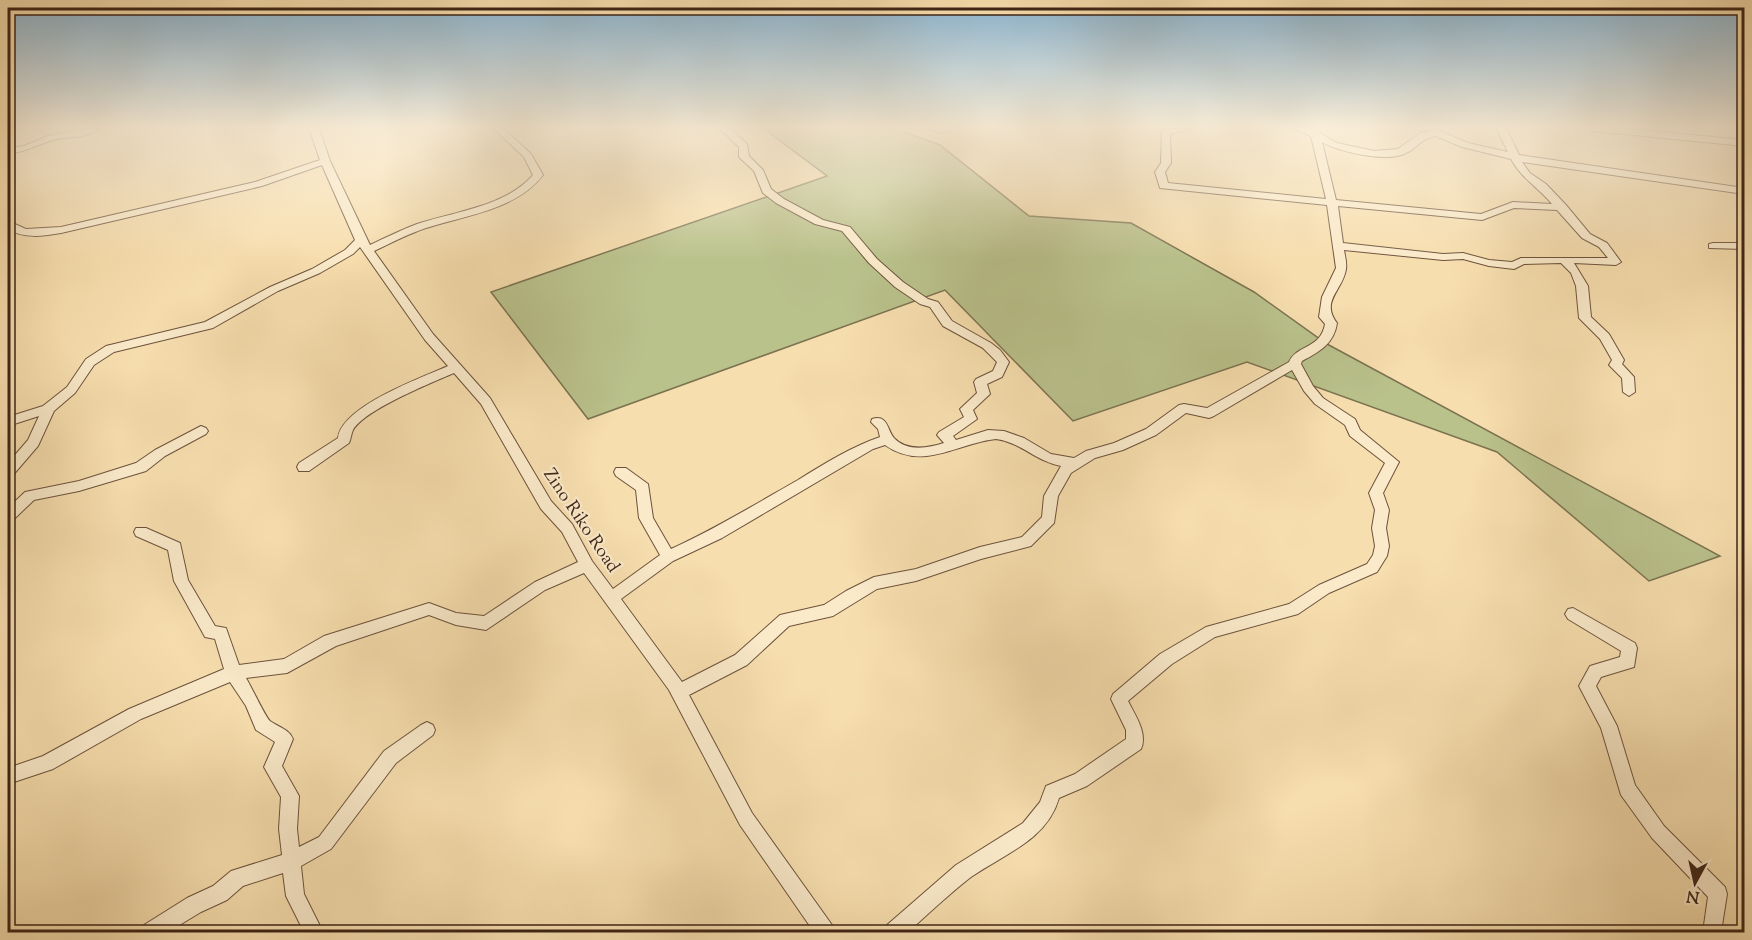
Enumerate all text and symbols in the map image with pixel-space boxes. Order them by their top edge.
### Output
street label: Zino Riko Road [536,464,625,579]
north arrow [1665,853,1725,913]
text: N [1685,883,1701,908]

